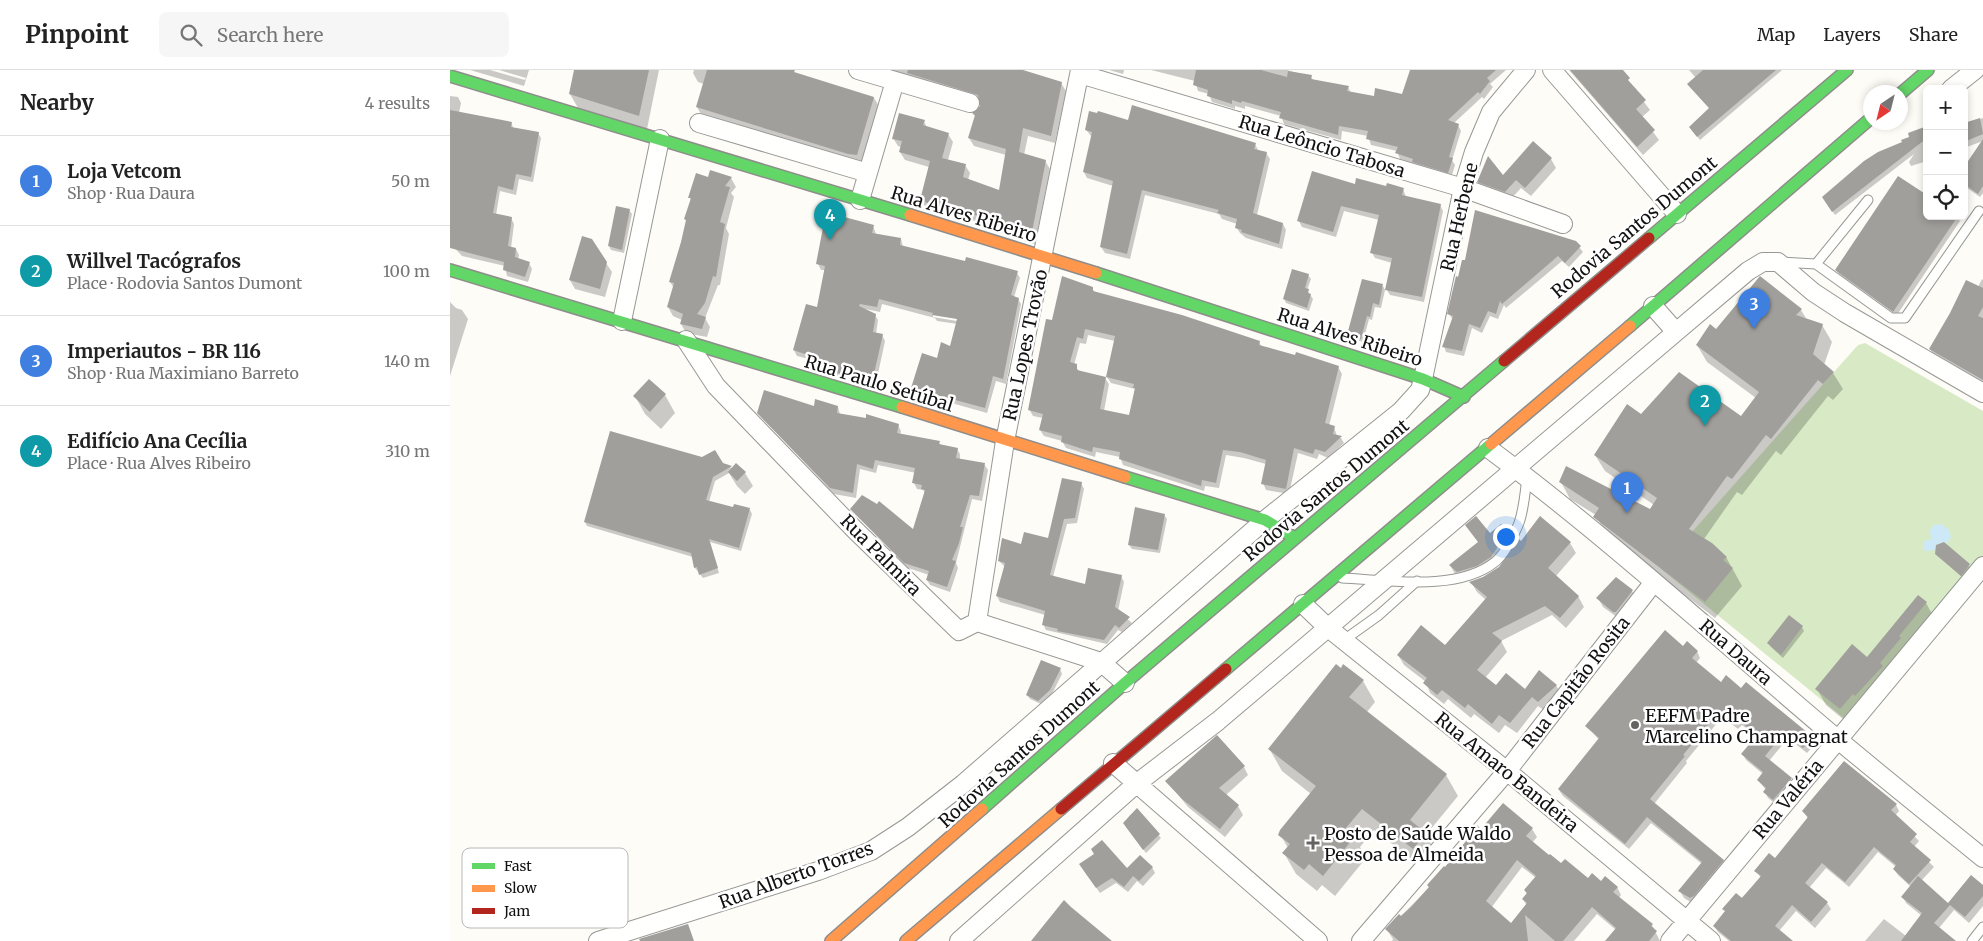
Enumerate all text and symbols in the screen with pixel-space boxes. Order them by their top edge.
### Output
search box [159,12,509,57]
text: Pinpoint [25,19,129,50]
icon: search [177,21,205,49]
text: Search here [217,23,323,47]
text: Map [1757,23,1795,46]
text: Layers [1823,23,1881,46]
text: Share [1909,23,1958,46]
north arrow [1863,85,1908,130]
map controls [1923,85,1968,220]
button: + [1923,85,1968,130]
text: Nearby [20,89,94,116]
text: 4 results [364,93,430,113]
street label: Rua Leôncio Tabosa [1236,110,1408,182]
button: − [1923,130,1968,175]
street label: Rodovia Santos Dumont [1546,151,1722,303]
text: Loja Vetcom [67,159,181,183]
street label: Rua Herbene [1435,160,1483,274]
text: 1 [32,171,40,191]
text: 50 m [391,171,430,191]
button: locate [1923,175,1968,220]
street label: Rua Alves Ribeiro [888,181,1040,247]
text: Shop · Rua Daura [67,183,195,203]
pin: 4 [814,199,846,240]
text: Willvel Tacógrafos [67,249,241,273]
text: 2 [31,261,41,281]
text: 100 m [383,261,430,281]
street label: Rua Lopes Trovão [998,267,1052,423]
text: Place · Rodovia Santos Dumont [67,273,302,293]
pin: 3 [1738,288,1770,329]
street label: Rua Alves Ribeiro [1275,303,1425,371]
text: Imperiautos - BR 116 [67,339,261,363]
street label: Rua Paulo Setúbal [802,349,957,417]
text: 3 [31,351,41,371]
text: 140 m [384,351,430,371]
text: Shop · Rua Maximiano Barreto [67,363,299,383]
pin: 2 [1689,385,1721,426]
street label: Rodovia Santos Dumont [1238,414,1414,566]
text: Edifício Ana Cecília [67,429,247,453]
text: 4 [31,441,41,461]
text: 310 m [385,441,430,461]
text: Place · Rua Alves Ribeiro [67,453,251,473]
pin: 1 [1611,472,1643,513]
street label: Rua Palmira [836,510,927,601]
your location [1493,524,1519,550]
street label: Rua Capitão Rosita [1517,611,1635,752]
street label: Rua Daura [1695,614,1777,690]
street label: Rodovia Santos Dumont [934,675,1104,833]
place label: EEFM Padre Marcelino Champagnat [1645,704,1848,748]
street label: Rua Amaro Bandeira [1431,707,1584,837]
marker: EEFM Padre Marcelino Champagnat [1629,719,1641,731]
street label: Rua Valéria [1748,754,1828,843]
place label: Posto de Saúde Waldo Pessoa de Almeida [1324,822,1511,866]
street label: Rua Alberto Torres [716,836,876,914]
marker: Posto de Saúde Waldo Pessoa de Almeida [1306,836,1320,850]
legend [462,848,628,928]
text: Fast [504,857,532,875]
text: Slow [504,879,537,897]
text: Jam [503,902,530,920]

